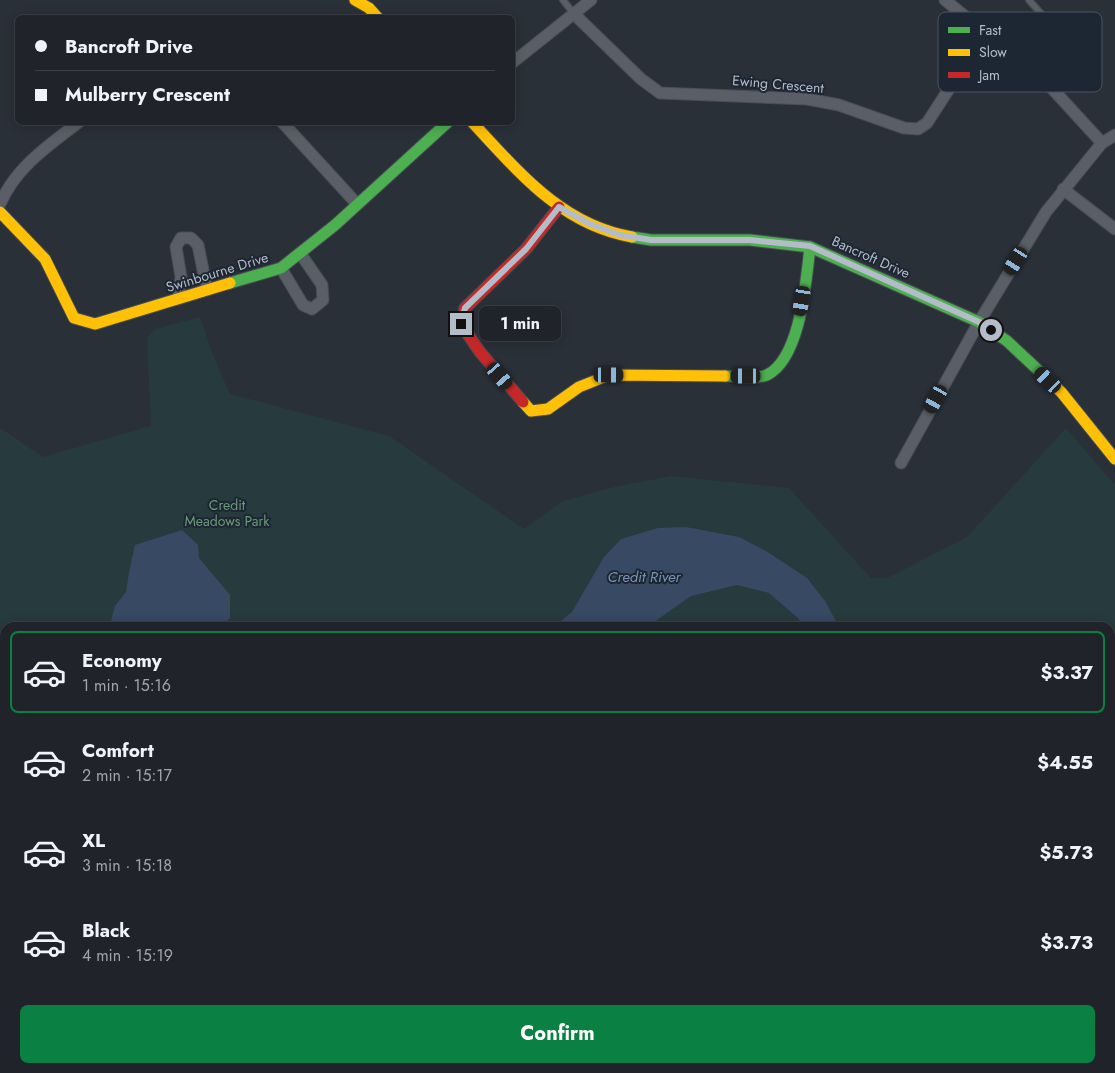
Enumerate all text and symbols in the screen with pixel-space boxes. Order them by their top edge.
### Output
legend [938,12,1102,92]
text: Fast [979,20,1002,40]
text: Bancroft Drive [65,33,193,60]
text: Slow [979,42,1007,62]
text: Jam [977,65,1000,85]
street label: Ewing Crescent [731,70,825,98]
text: Mulberry Crescent [65,81,230,108]
street label: Bancroft Drive [829,231,913,283]
car [1001,244,1030,278]
street label: Swinbourne Drive [163,247,271,297]
car [792,285,811,317]
callout: 1 min [478,306,561,342]
text: 1 min [500,312,540,335]
route end [450,313,472,335]
route start [980,319,1002,341]
car [484,360,515,392]
car [1031,364,1064,396]
car [594,368,624,383]
car [731,369,761,384]
car [922,382,949,416]
park label: Credit Meadows Park [184,495,270,531]
water label: Credit River [608,566,681,588]
text: Economy [82,647,162,674]
icon: car [22,650,67,695]
text: $3.37 [1041,659,1093,686]
text: 1 min · 15:16 [82,674,171,697]
text: Comfort [82,737,154,764]
icon: car [22,740,67,785]
text: $4.55 [1037,749,1093,776]
text: 2 min · 15:17 [82,764,172,787]
text: XL [82,827,105,854]
icon: car [22,830,67,875]
text: $5.73 [1040,839,1093,866]
text: 3 min · 15:18 [82,854,172,877]
text: Black [82,917,130,944]
icon: car [22,920,67,965]
text: $3.73 [1040,929,1093,956]
text: 4 min · 15:19 [82,944,173,967]
button: Confirm [20,1005,1095,1063]

